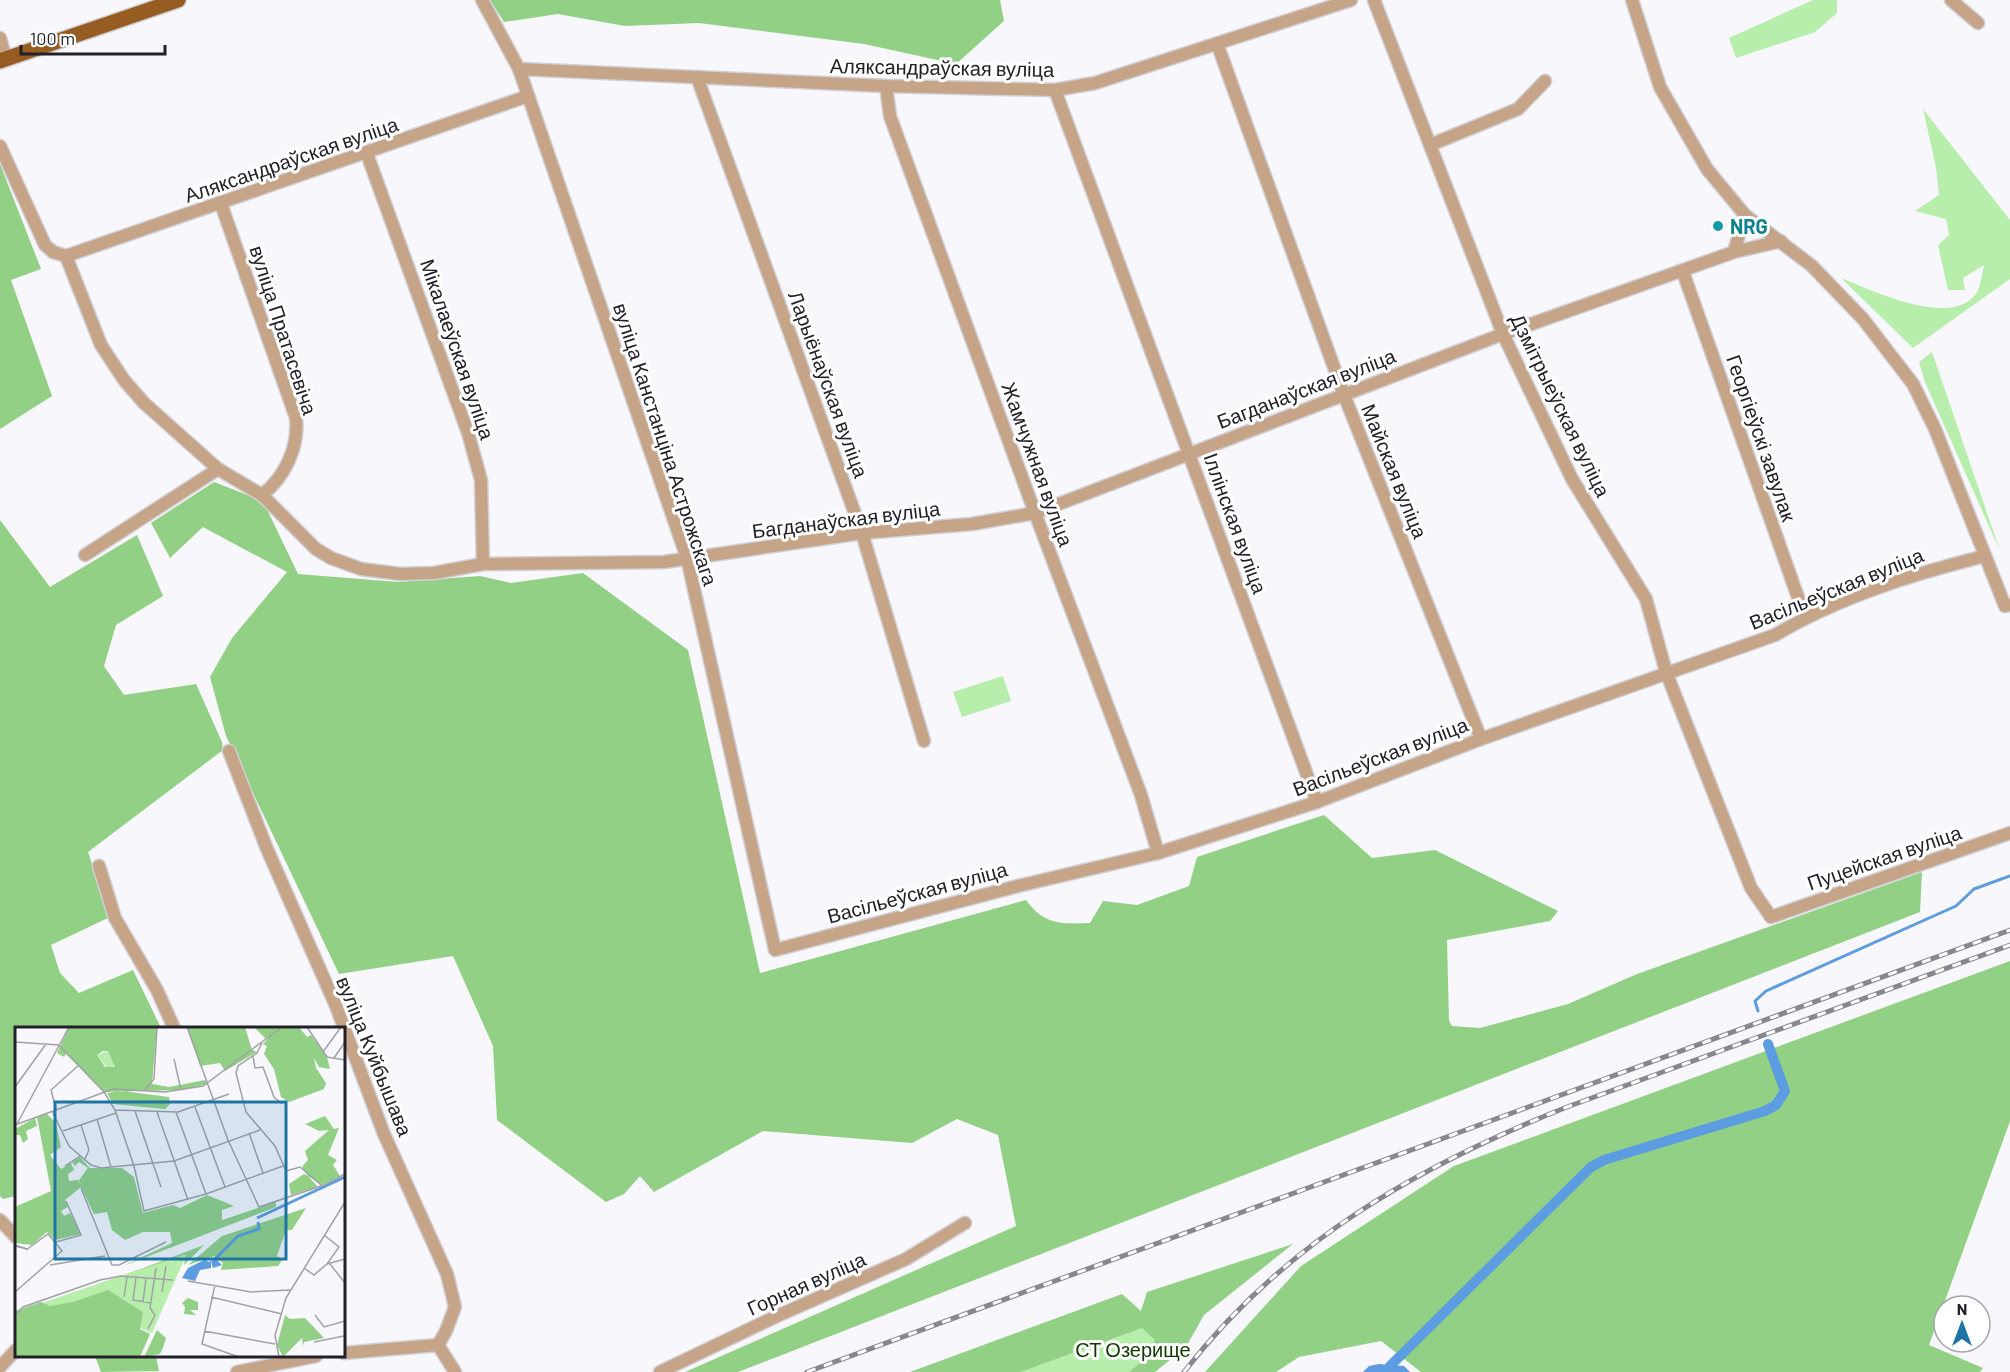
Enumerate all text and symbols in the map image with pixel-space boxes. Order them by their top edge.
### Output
scale bar [21,18,165,56]
text: 100 m [30,27,75,49]
street label: Аляксандраўская вуліца [830,53,1055,81]
street label: Аляксандраўская вуліца [181,111,402,207]
place label: NRG [1730,214,1768,238]
marker: NRG [1711,219,1725,233]
street label: вуліца Пратасевіча [245,242,323,418]
street label: Мікалаеўская вуліца [416,256,500,443]
street label: Ларыёнаўская вуліца [784,288,874,481]
street label: вуліца Канстанціна Астрожскага [609,300,723,589]
street label: Дзмітрыеўская вуліца [1506,309,1616,501]
street label: Багданаўская вуліца [1213,343,1399,433]
street label: Георгіеўскі завулак [1722,352,1802,525]
street label: Жамчужная вуліца [997,379,1079,550]
street label: Майская вуліца [1357,400,1433,542]
street label: Іллінская вуліца [1199,449,1273,597]
street label: Багданаўская вуліца [751,495,942,542]
street label: Васільеўская вуліца [1745,542,1927,634]
street label: Васільеўская вуліца [1289,711,1472,800]
street label: Пуцейская вуліца [1804,819,1965,895]
street label: Васільеўская вуліца [824,856,1011,928]
street label: вуліца Куйбышава [332,973,418,1140]
inset map [15,1027,345,1357]
street label: Горная вуліца [743,1246,870,1320]
north arrow [1932,1294,1992,1354]
text: N [1957,1299,1967,1318]
park label: СТ Озерище [1075,1337,1191,1361]

